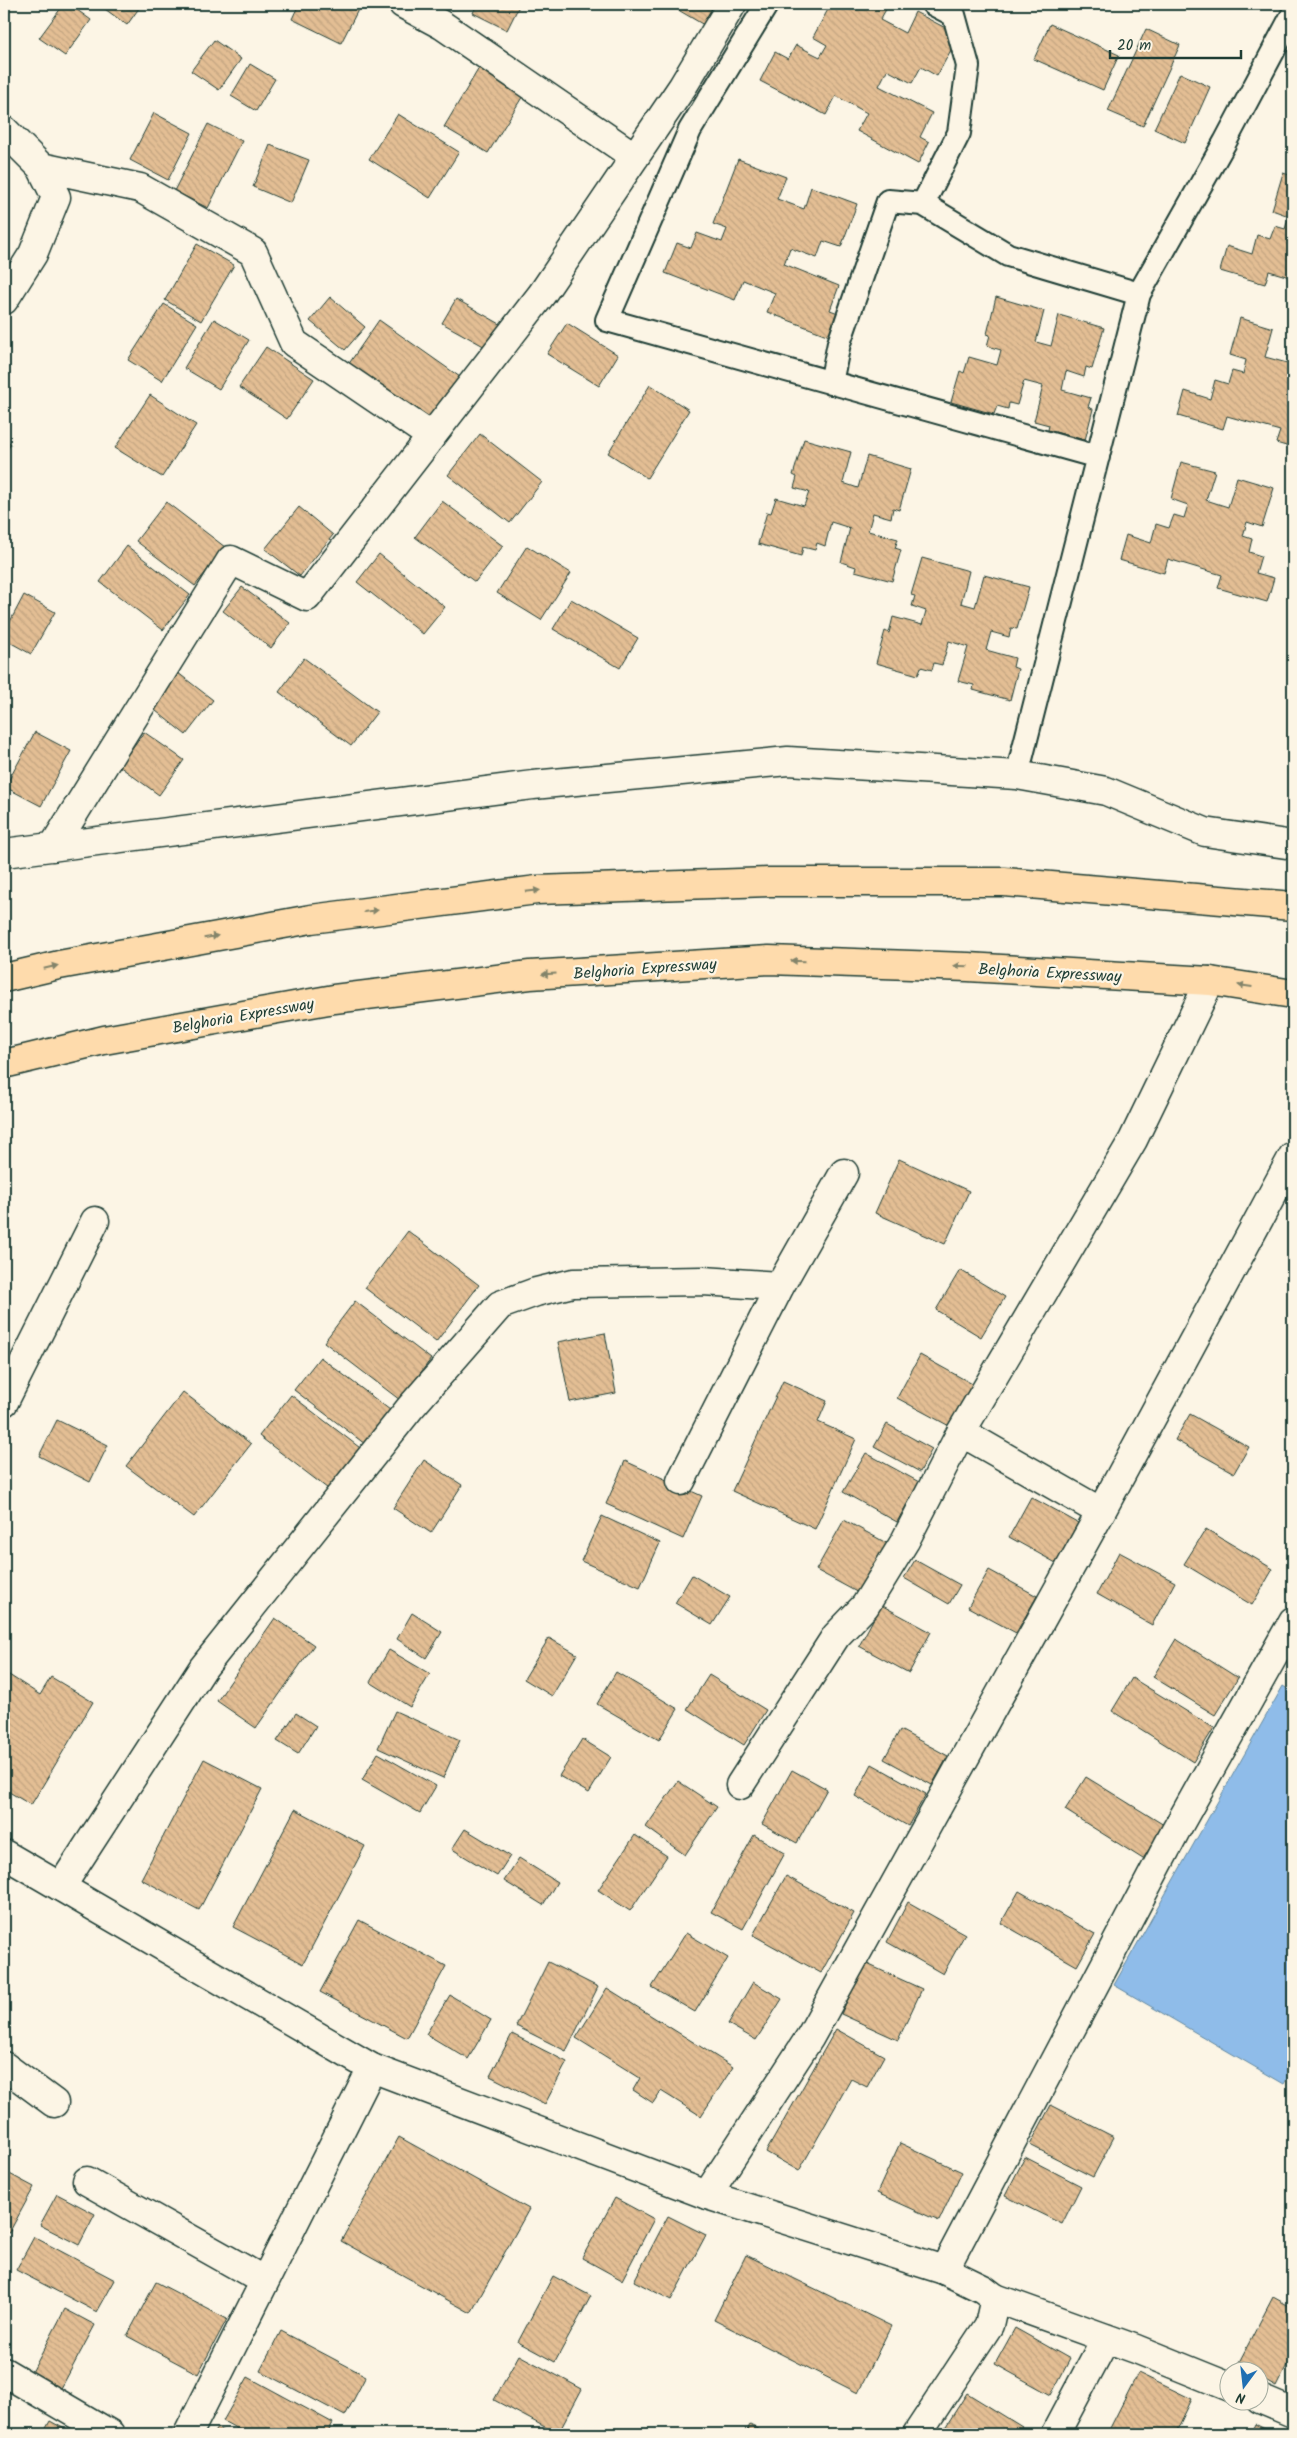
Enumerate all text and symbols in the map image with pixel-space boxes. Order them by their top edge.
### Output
scale bar [1110,28,1241,60]
text: 20 m [1117,34,1151,58]
one-way arrow [525,887,541,895]
one-way arrow [364,907,380,915]
one-way arrow [203,933,219,941]
street label: Belghoria Expressway [573,952,718,987]
one-way arrow [790,956,806,964]
street label: Belghoria Expressway [978,957,1123,990]
one-way arrow [953,962,969,970]
one-way arrow [44,963,59,971]
one-way arrow [541,971,557,979]
one-way arrow [1237,982,1253,990]
street label: Belghoria Expressway [170,992,317,1041]
north arrow [1220,2360,1270,2410]
text: N [1234,2386,1248,2409]

